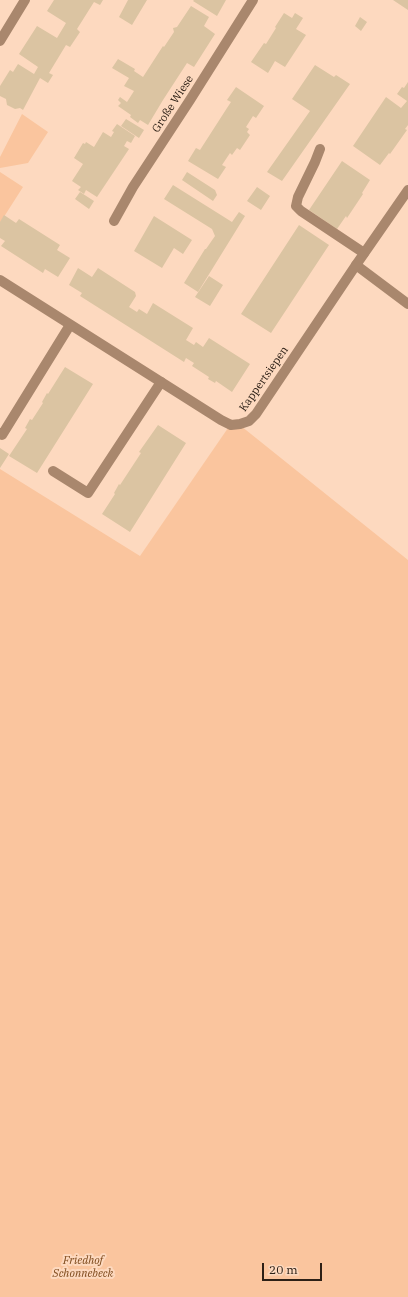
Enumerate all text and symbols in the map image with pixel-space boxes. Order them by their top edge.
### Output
street label: Große Wiese [150,73,196,135]
street label: Kappertsiepen [237,344,291,414]
park label: Friedhof Schonnebeck [53,1254,113,1280]
scale bar [264,1255,324,1281]
text: 20 m [269,1262,298,1277]

